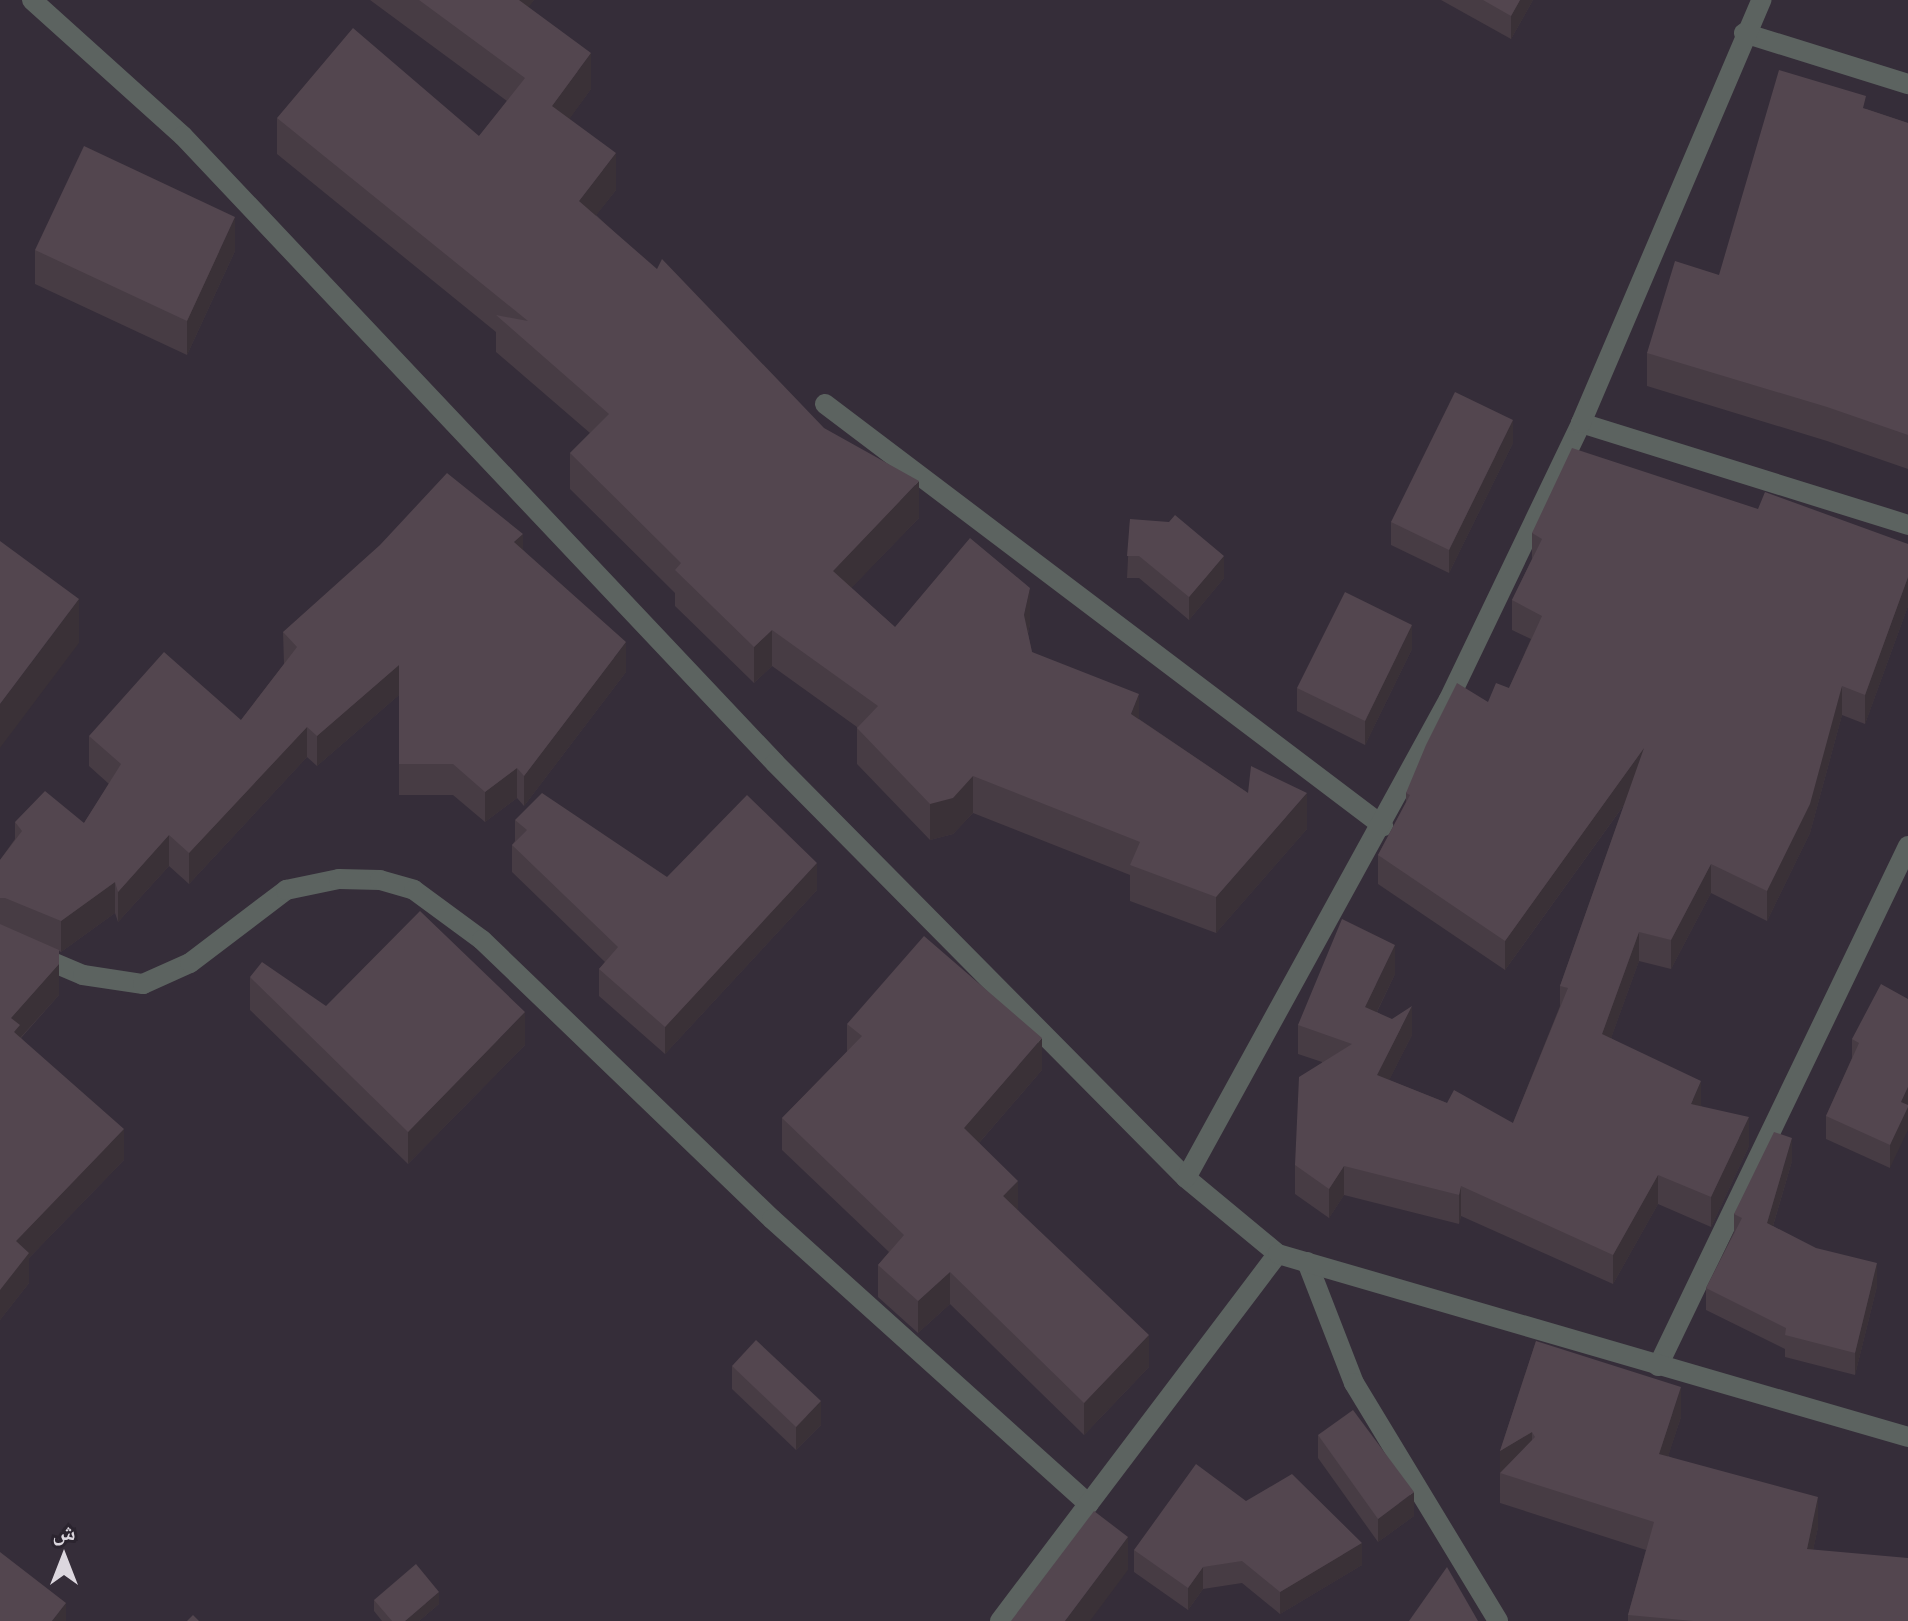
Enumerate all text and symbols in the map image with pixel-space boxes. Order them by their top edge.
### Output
north arrow [24,1517,104,1597]
text: ش [52,1519,76,1546]

